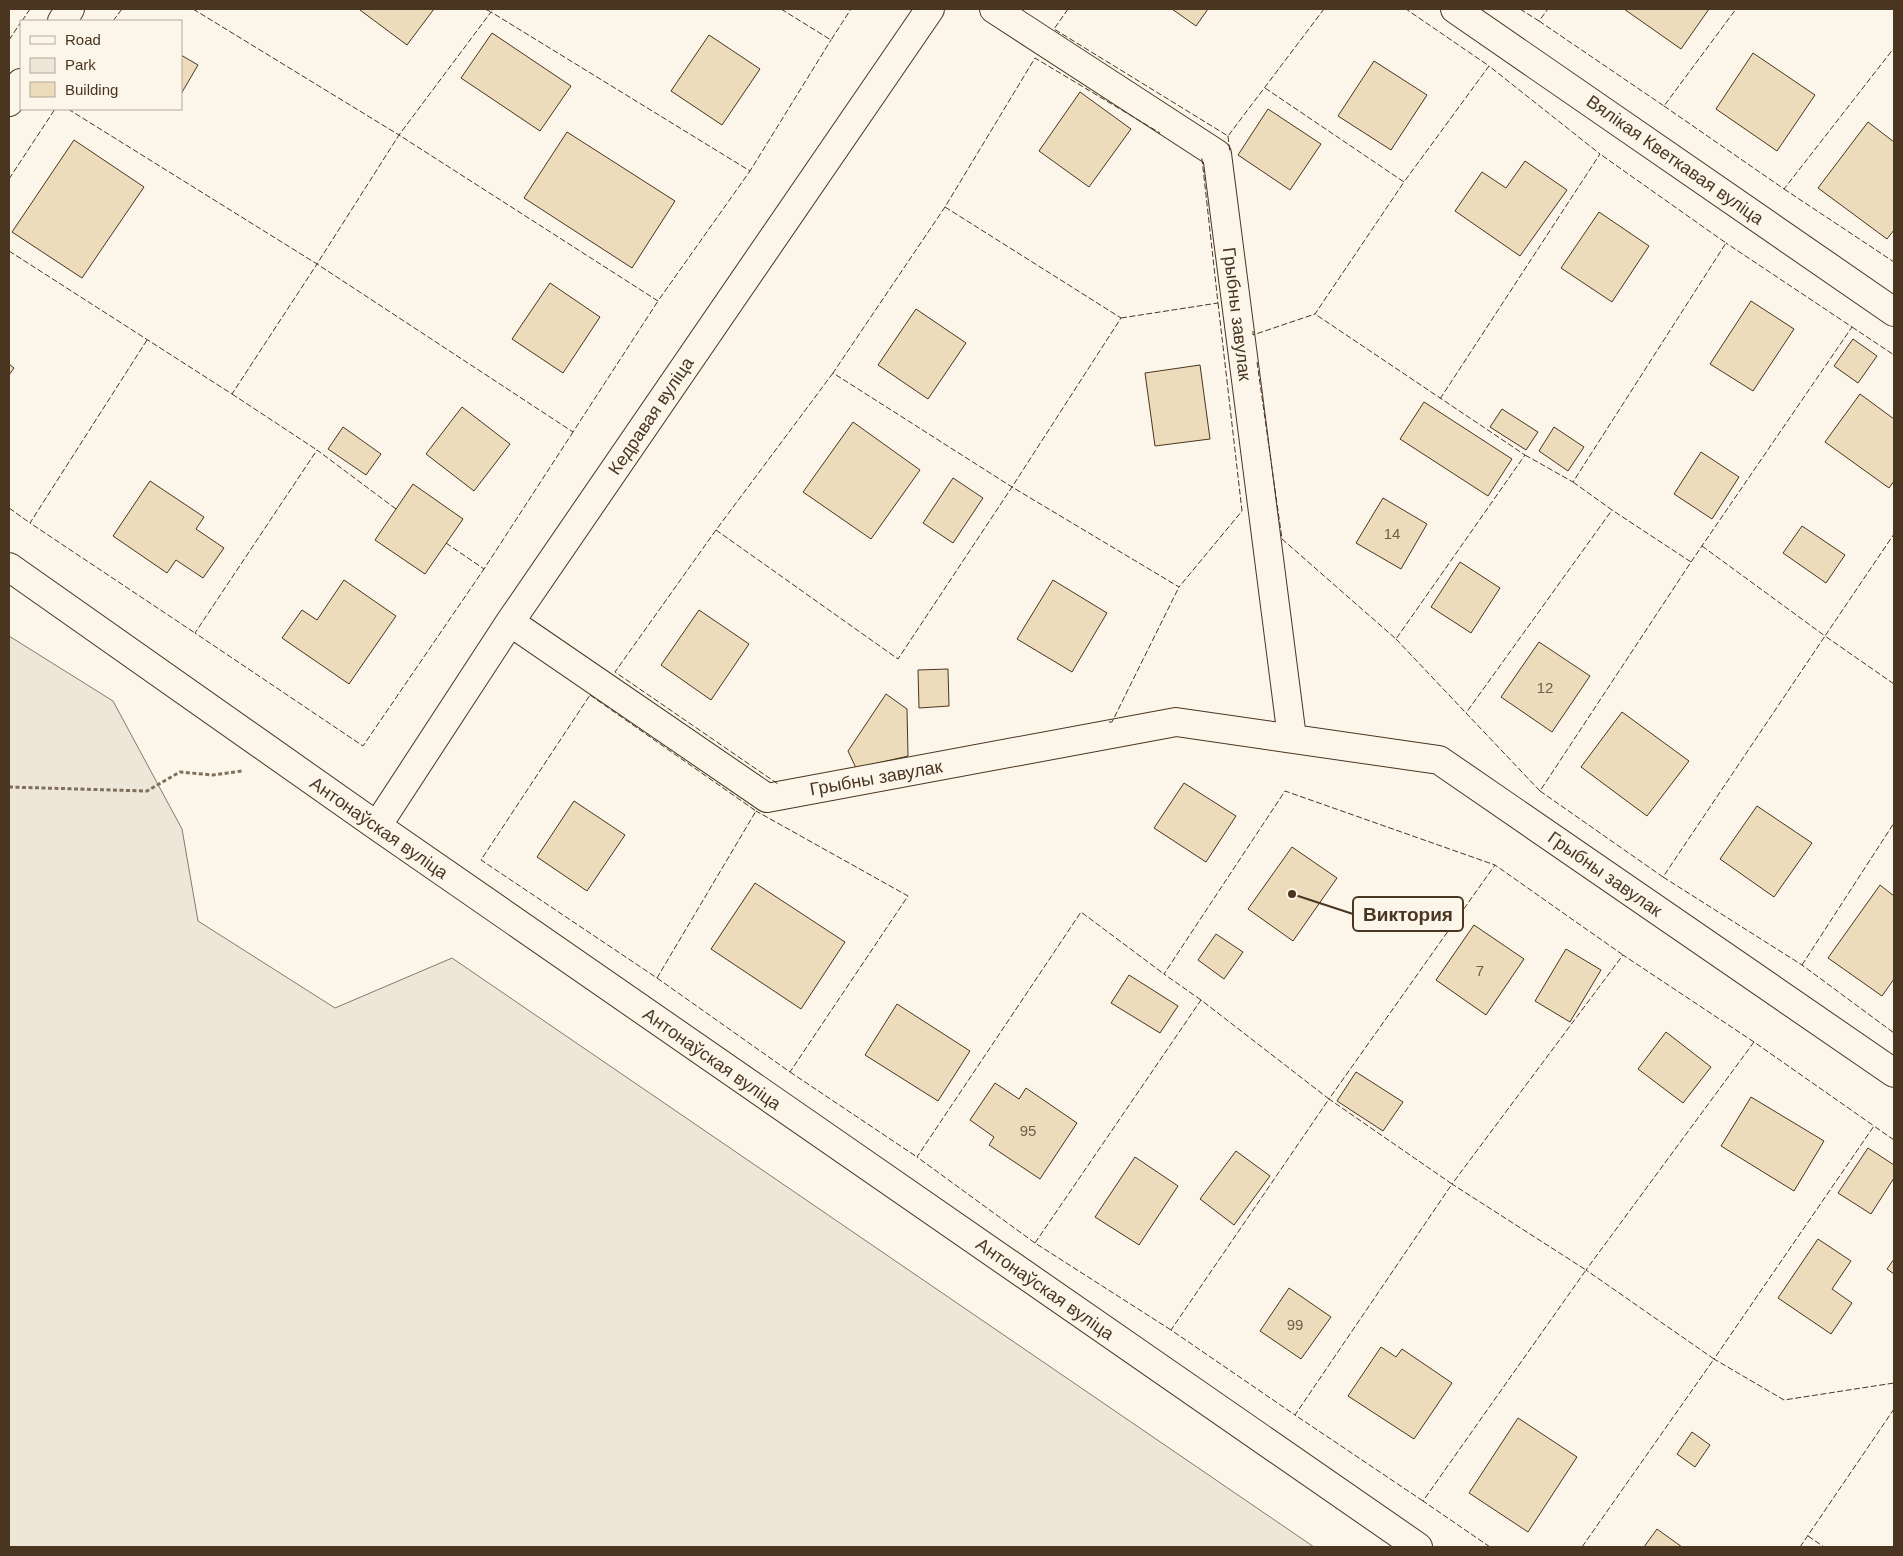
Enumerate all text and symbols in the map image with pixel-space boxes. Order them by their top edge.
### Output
legend [20,20,182,110]
text: Road [65,31,101,48]
text: Park [65,56,96,73]
text: Building [65,81,118,98]
street label: Вялікая Кветкавая вуліца [1583,91,1768,229]
street label: Грыбны завулак [1219,246,1255,382]
street label: Кедравая вуліца [604,353,698,479]
house number: 14 [1384,525,1400,542]
house number: 12 [1537,679,1553,696]
street label: Грыбны завулак [808,756,944,800]
street label: Антонаўская вуліца [306,773,453,884]
street label: Грыбны завулак [1544,827,1666,921]
callout: Виктория [1353,897,1463,931]
text: Виктория [1363,904,1453,925]
house number: 7 [1476,962,1484,979]
street label: Антонаўская вуліца [639,1004,786,1115]
house number: 95 [1020,1122,1036,1139]
street label: Антонаўская вуліца [972,1234,1119,1345]
house number: 99 [1287,1316,1303,1333]

